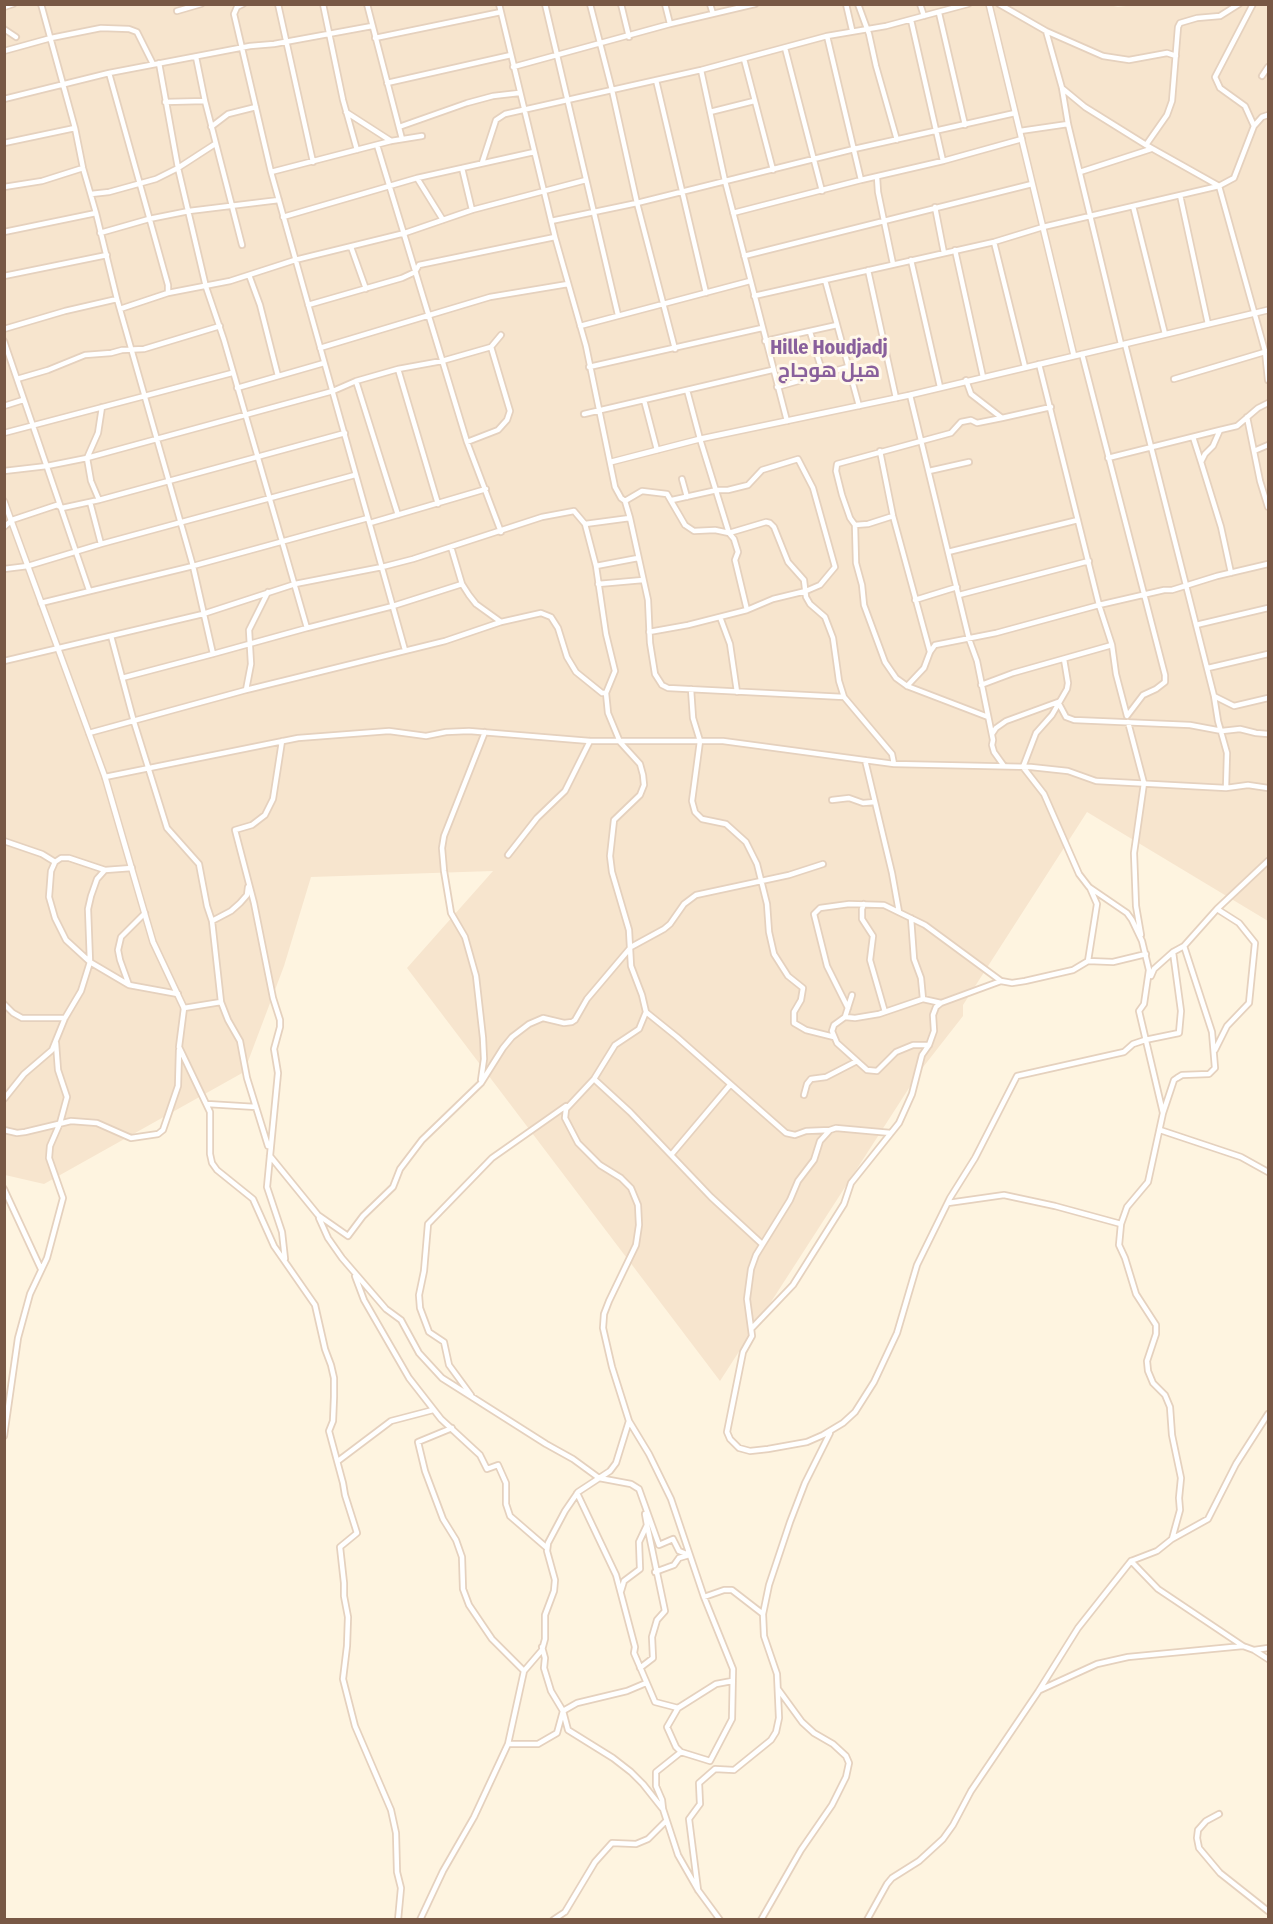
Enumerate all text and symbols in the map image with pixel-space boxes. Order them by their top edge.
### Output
district label: Hille Houdjadj هيل هوجاج [770,336,888,383]

